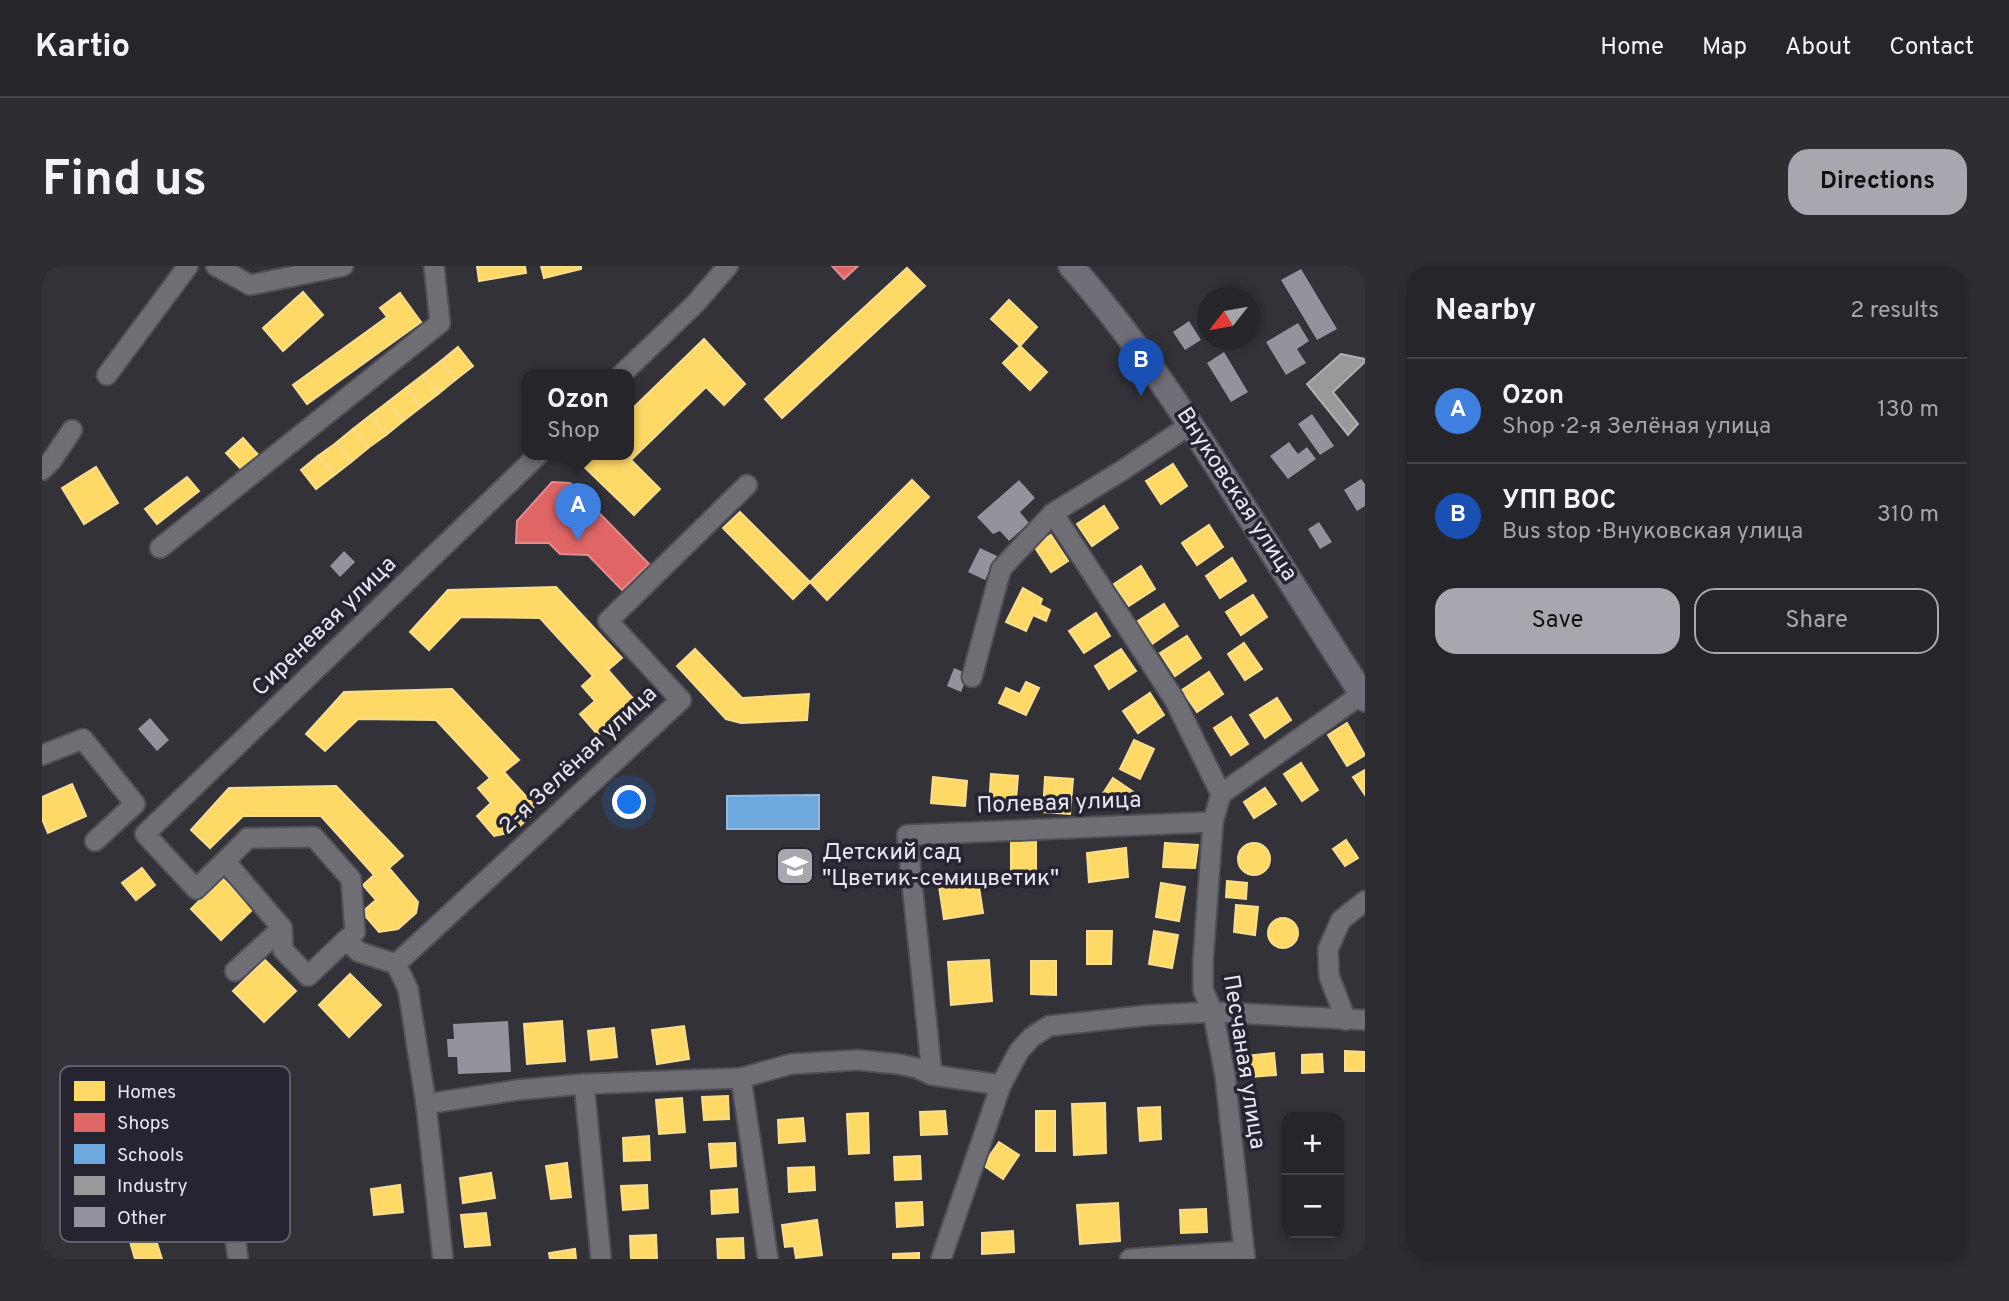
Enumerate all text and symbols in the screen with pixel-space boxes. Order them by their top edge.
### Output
text: Kartio [35,27,130,69]
text: Home [1600,33,1664,63]
text: Map [1702,33,1747,63]
text: About [1785,33,1851,63]
text: Contact [1889,33,1974,63]
button: Directions [1788,149,1967,215]
text: Find us [42,151,207,213]
north arrow [1197,287,1260,350]
text: Nearby [1435,293,1536,330]
text: 2 results [1850,297,1939,326]
pin: B [1118,338,1164,396]
popup [522,369,634,460]
text: Ozon [1502,380,1564,413]
text: Ozon [547,384,609,417]
text: A [1450,396,1466,425]
text: 130 m [1877,396,1939,425]
street label: Внуковская улица [1169,403,1303,587]
text: Shop · 2-я Зелёная улица [1502,413,1771,442]
text: Shop [547,417,600,446]
pin: A [555,483,601,541]
text: УПП ВОС [1502,485,1616,518]
text: B [1450,501,1466,530]
text: 310 m [1877,501,1939,530]
text: Bus stop · Внуковская улица [1502,518,1803,547]
street label: Сиреневая улица [247,551,403,703]
button: Save [1435,588,1680,654]
button: Share [1694,588,1939,654]
street label: 2-я Зелёная улица [494,680,664,842]
your location [612,785,646,819]
street label: Полевая улица [976,787,1142,821]
place label: Детский сад "Цветик-семицветик" [822,839,1059,894]
school or university icon: Детский сад "Цветик-семицветик" [774,845,816,887]
street label: Песчаная улица [1215,973,1271,1151]
legend [60,1066,290,1242]
text: Homes [117,1081,176,1105]
text: Shops [117,1112,169,1136]
map controls [1281,1112,1344,1238]
button: + [1281,1112,1344,1175]
text: Schools [117,1144,184,1168]
text: Industry [117,1175,187,1199]
button: − [1281,1175,1344,1238]
text: Other [117,1207,167,1231]

